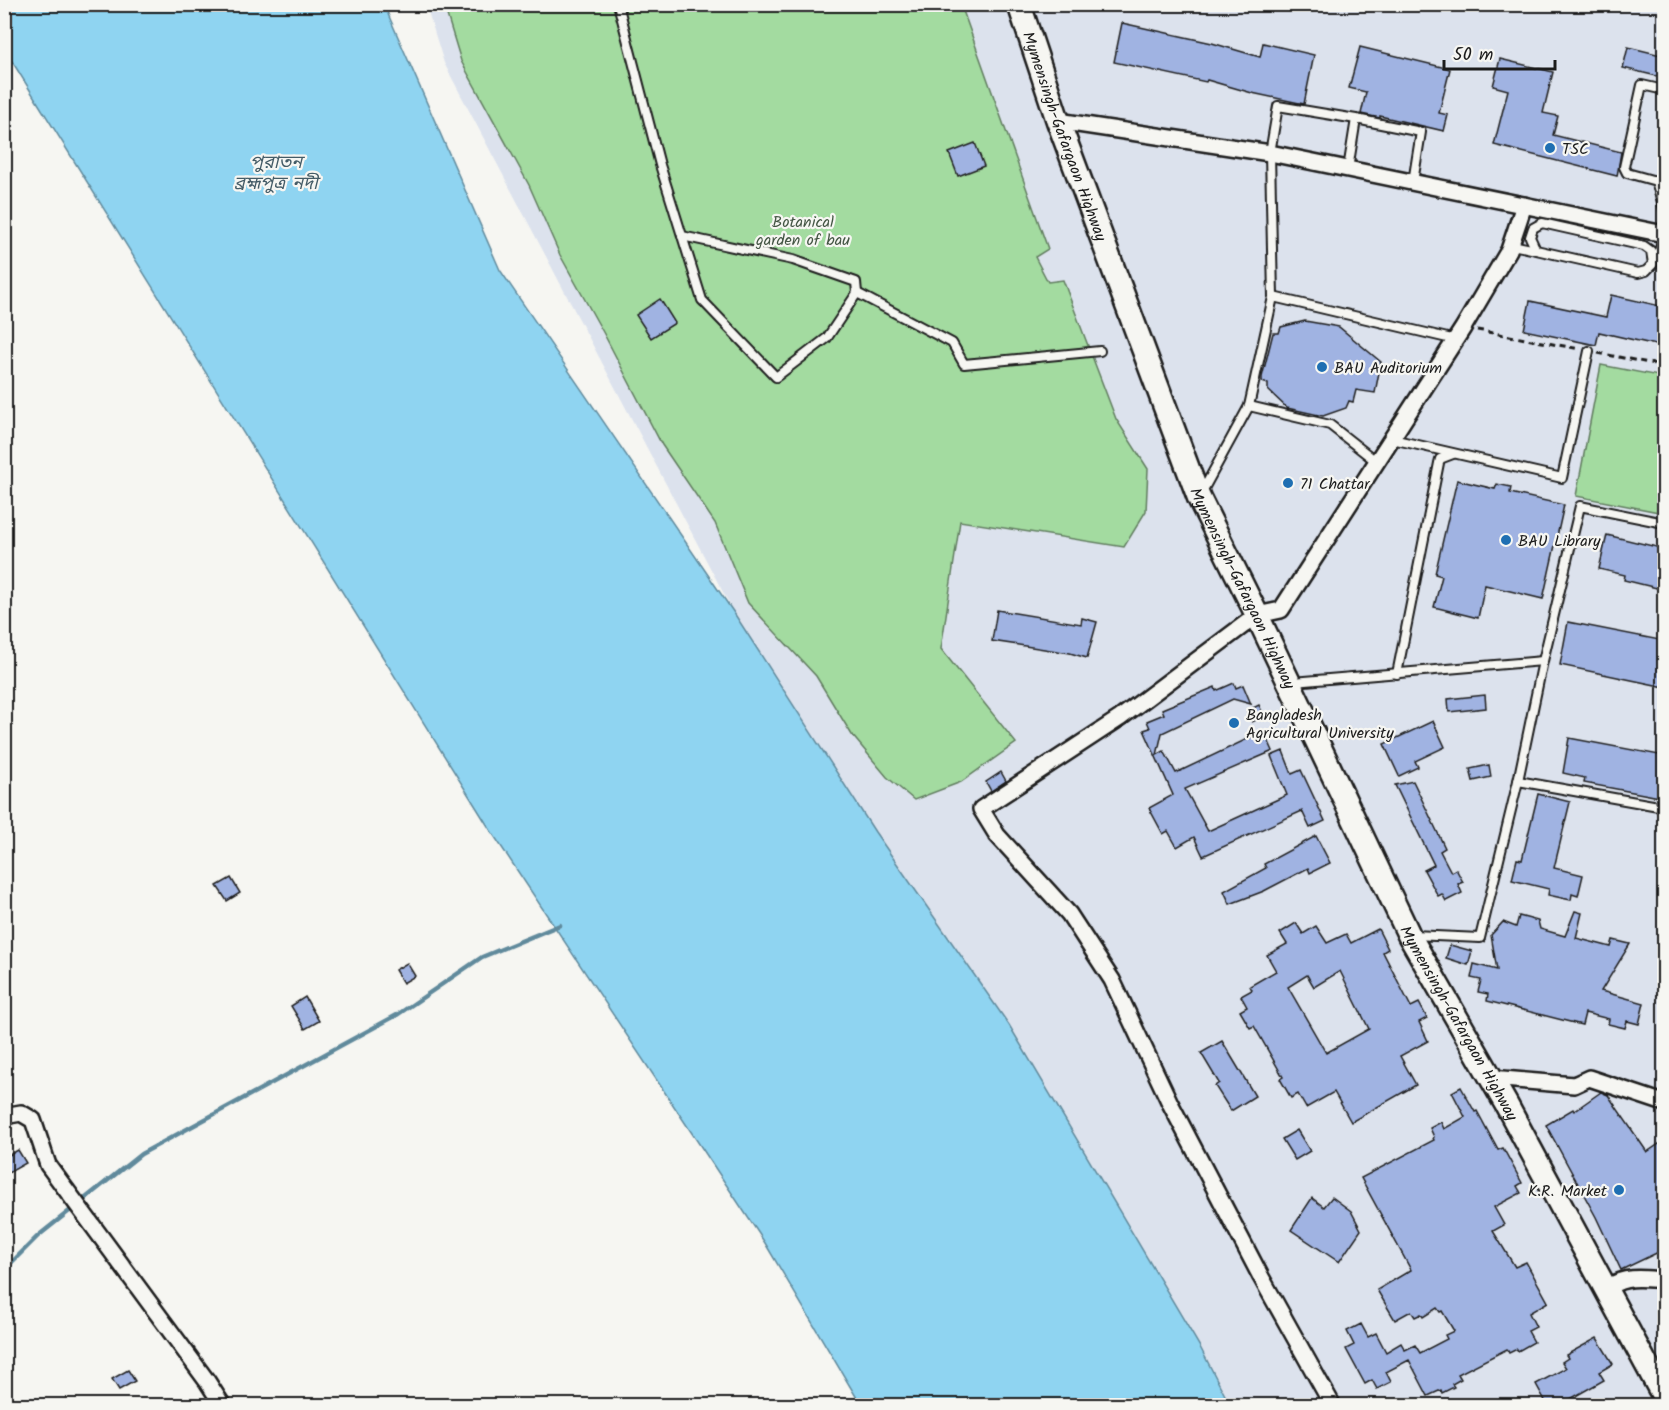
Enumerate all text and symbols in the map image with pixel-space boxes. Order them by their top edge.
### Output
street label: Mymensingh-Gafargaon Highway [1015,28,1113,246]
scale bar [1444,33,1555,71]
text: 50 m [1453,41,1493,70]
place label: TSC [1562,137,1589,162]
marker: TSC [1543,141,1557,155]
water label: পুরাতন ব্রহ্মপুত্র নদী [234,149,321,199]
park label: Botanical garden of bau [755,210,850,253]
place label: BAU Auditorium [1334,356,1442,381]
marker: BAU Auditorium [1315,360,1329,374]
place label: 71 Chattar [1300,472,1371,497]
marker: 71 Chattar [1281,476,1295,490]
street label: Mymensingh-Gafargaon Highway [1182,484,1302,694]
place label: BAU Library [1518,529,1601,554]
marker: BAU Library [1499,533,1513,547]
place label: Bangladesh Agricultural University [1246,703,1394,746]
marker: Bangladesh Agricultural University [1227,716,1241,730]
street label: Mymensingh-Gafargaon Highway [1392,922,1524,1126]
place label: K.R. Market [1528,1179,1608,1204]
marker: K.R. Market [1612,1183,1626,1197]

